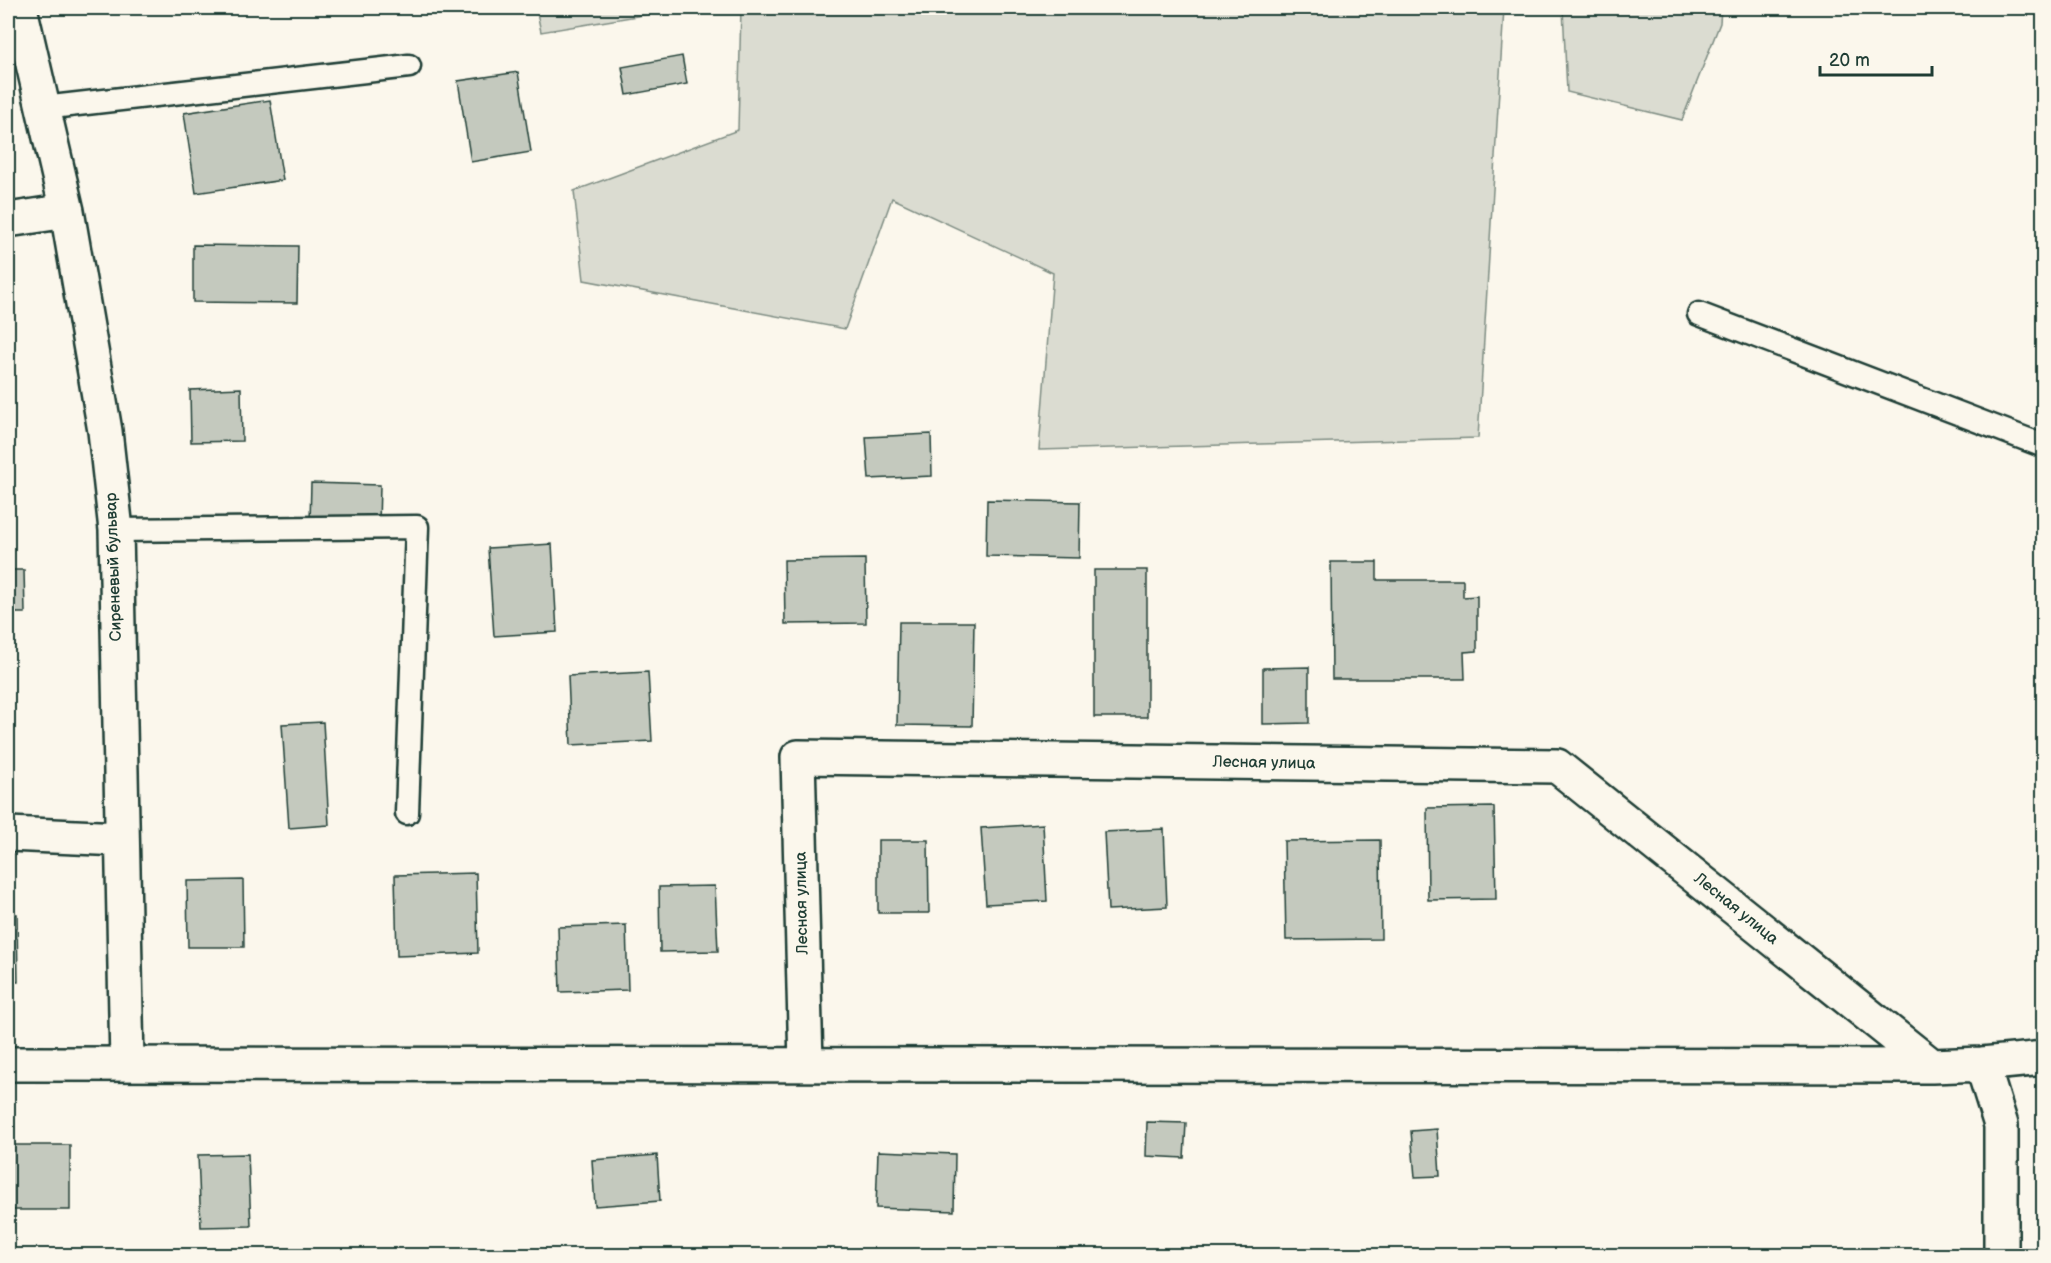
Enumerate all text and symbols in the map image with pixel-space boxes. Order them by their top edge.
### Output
scale bar [1820,39,1932,77]
text: 20 m [1829,50,1870,71]
street label: Сиреневый бульвар [102,492,126,642]
street label: Лесная улица [1211,753,1316,773]
street label: Лесная улица [792,851,812,956]
street label: Лесная улица [1689,869,1782,949]

